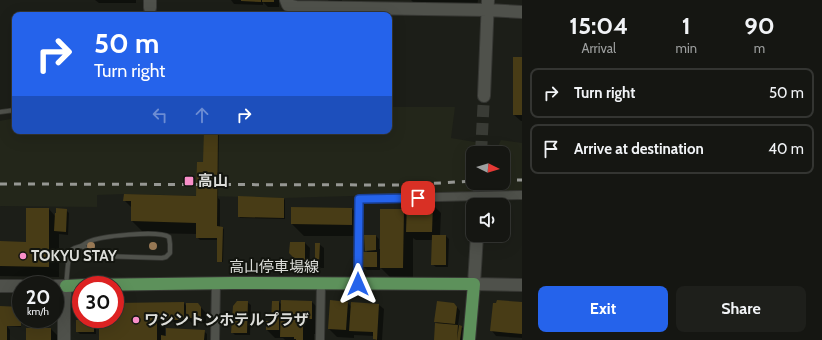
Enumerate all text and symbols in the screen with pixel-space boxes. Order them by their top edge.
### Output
text: 15:04 [569,11,628,40]
text: 1 [682,11,691,40]
text: 90 [744,11,775,40]
text: 50 m [94,26,159,60]
icon: right [28,28,80,80]
text: Arrival [581,40,616,56]
text: min [676,40,697,56]
text: m [754,40,765,56]
text: Turn right [94,60,165,82]
icon: right [540,82,562,104]
text: Turn right [574,84,635,102]
text: 50 m [769,84,804,102]
icon: left [149,104,171,126]
icon: ahead [191,104,213,126]
icon: right [233,104,255,126]
icon: arrive [540,138,562,160]
text: Arrive at destination [574,140,704,158]
text: 40 m [768,140,804,158]
north arrow [466,146,510,190]
map controls [466,146,510,242]
place label: 高山 [198,172,228,190]
marker: 高山 [183,175,195,187]
pin [401,181,435,215]
icon: arrive [407,187,429,209]
button: sound [466,198,510,242]
place label: TOKYU STAY [31,247,118,265]
marker: TOKYU STAY [18,251,28,261]
street label: 高山停車場線 [229,258,319,276]
position arrow [337,263,379,305]
speed limit sign: 30 [72,276,124,328]
text: 20 [26,285,50,309]
button: Exit [538,286,668,332]
button: Share [676,286,806,332]
text: km/h [27,305,49,318]
place label: ワシントンホテルプラザ [144,311,309,329]
marker: ワシントンホテルプラザ [131,315,141,325]

